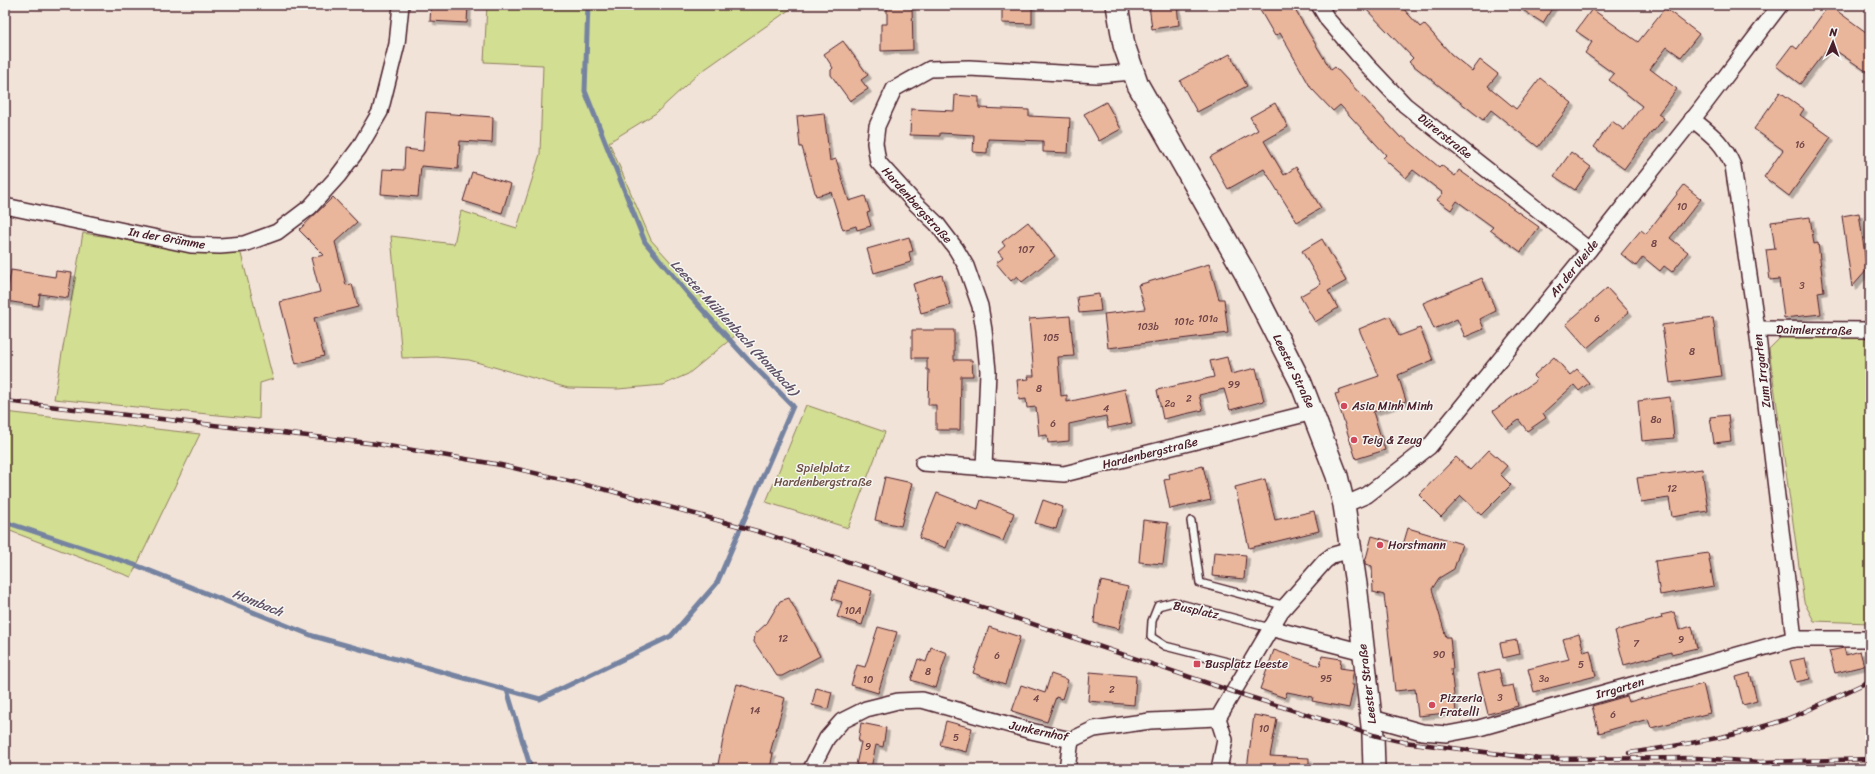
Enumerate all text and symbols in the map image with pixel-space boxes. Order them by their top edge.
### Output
north arrow [1813,22,1853,62]
text: N [1828,23,1838,42]
street label: Dürerstraße [1413,107,1477,165]
house number: 16 [1795,136,1805,154]
street label: Hardenbergstraße [876,161,958,249]
house number: 10 [1677,198,1687,216]
street label: In der Grämme [126,220,207,256]
street label: An der Weide [1543,234,1604,303]
house number: 8 [1651,235,1657,253]
house number: 107 [1018,241,1035,259]
water label: Leester Mühlenbach (Hombach) [665,254,806,403]
house number: 3 [1799,277,1805,295]
house number: 101a [1198,310,1218,328]
house number: 6 [1594,310,1600,328]
house number: 101c [1174,313,1194,331]
house number: 103b [1137,318,1159,336]
street label: Daimlerstraße [1776,318,1852,342]
house number: 105 [1043,329,1059,347]
street label: Leester Straße [1266,330,1322,412]
street label: Zum Irrgarten [1746,332,1777,409]
house number: 8 [1689,343,1695,361]
house number: 99 [1228,376,1240,394]
house number: 8 [1036,380,1042,398]
house number: 2 [1186,390,1192,408]
house number: 2a [1165,395,1175,413]
place label: Asia Minh Minh [1351,395,1433,417]
house number: 4 [1103,400,1109,418]
marker: Asia Minh Minh [1339,401,1349,411]
house number: 8a [1650,411,1662,429]
house number: 6 [1050,415,1056,433]
place label: Teig & Zeug [1362,429,1422,451]
street label: Hardenbergstraße [1100,430,1200,476]
marker: Teig & Zeug [1349,435,1359,445]
park label: Spielplatz Hardenbergstraße [774,457,872,493]
house number: 12 [1667,480,1677,498]
place label: Horstmann [1388,534,1447,556]
marker: Horstmann [1375,540,1385,550]
water label: Hombach [229,582,288,623]
street label: Busplatz [1171,594,1221,626]
house number: 10A [844,602,862,620]
house number: 12 [778,630,788,648]
house number: 9 [1678,631,1684,649]
house number: 7 [1633,635,1640,653]
street label: Leester Straße [1351,643,1383,725]
house number: 90 [1433,646,1445,664]
house number: 6 [994,647,1000,665]
place label: Busplatz Leeste [1205,653,1288,675]
house number: 5 [1578,656,1584,674]
marker: Busplatz Leeste [1192,659,1202,669]
house number: 8 [925,663,931,681]
house number: 95 [1320,670,1332,688]
house number: 3a [1539,670,1549,688]
street label: Irrgarten [1592,670,1647,706]
house number: 10 [863,671,873,689]
house number: 2 [1109,681,1115,699]
place label: Pizzeria Fratelli [1440,687,1482,723]
house number: 3 [1497,689,1503,707]
house number: 4 [1033,690,1039,708]
marker: Pizzeria Fratelli [1427,700,1437,710]
house number: 14 [750,702,760,720]
house number: 6 [1610,706,1616,724]
street label: Junkernhof [1006,714,1072,748]
house number: 10 [1259,720,1269,738]
house number: 5 [953,729,959,747]
house number: 9 [865,738,871,756]

